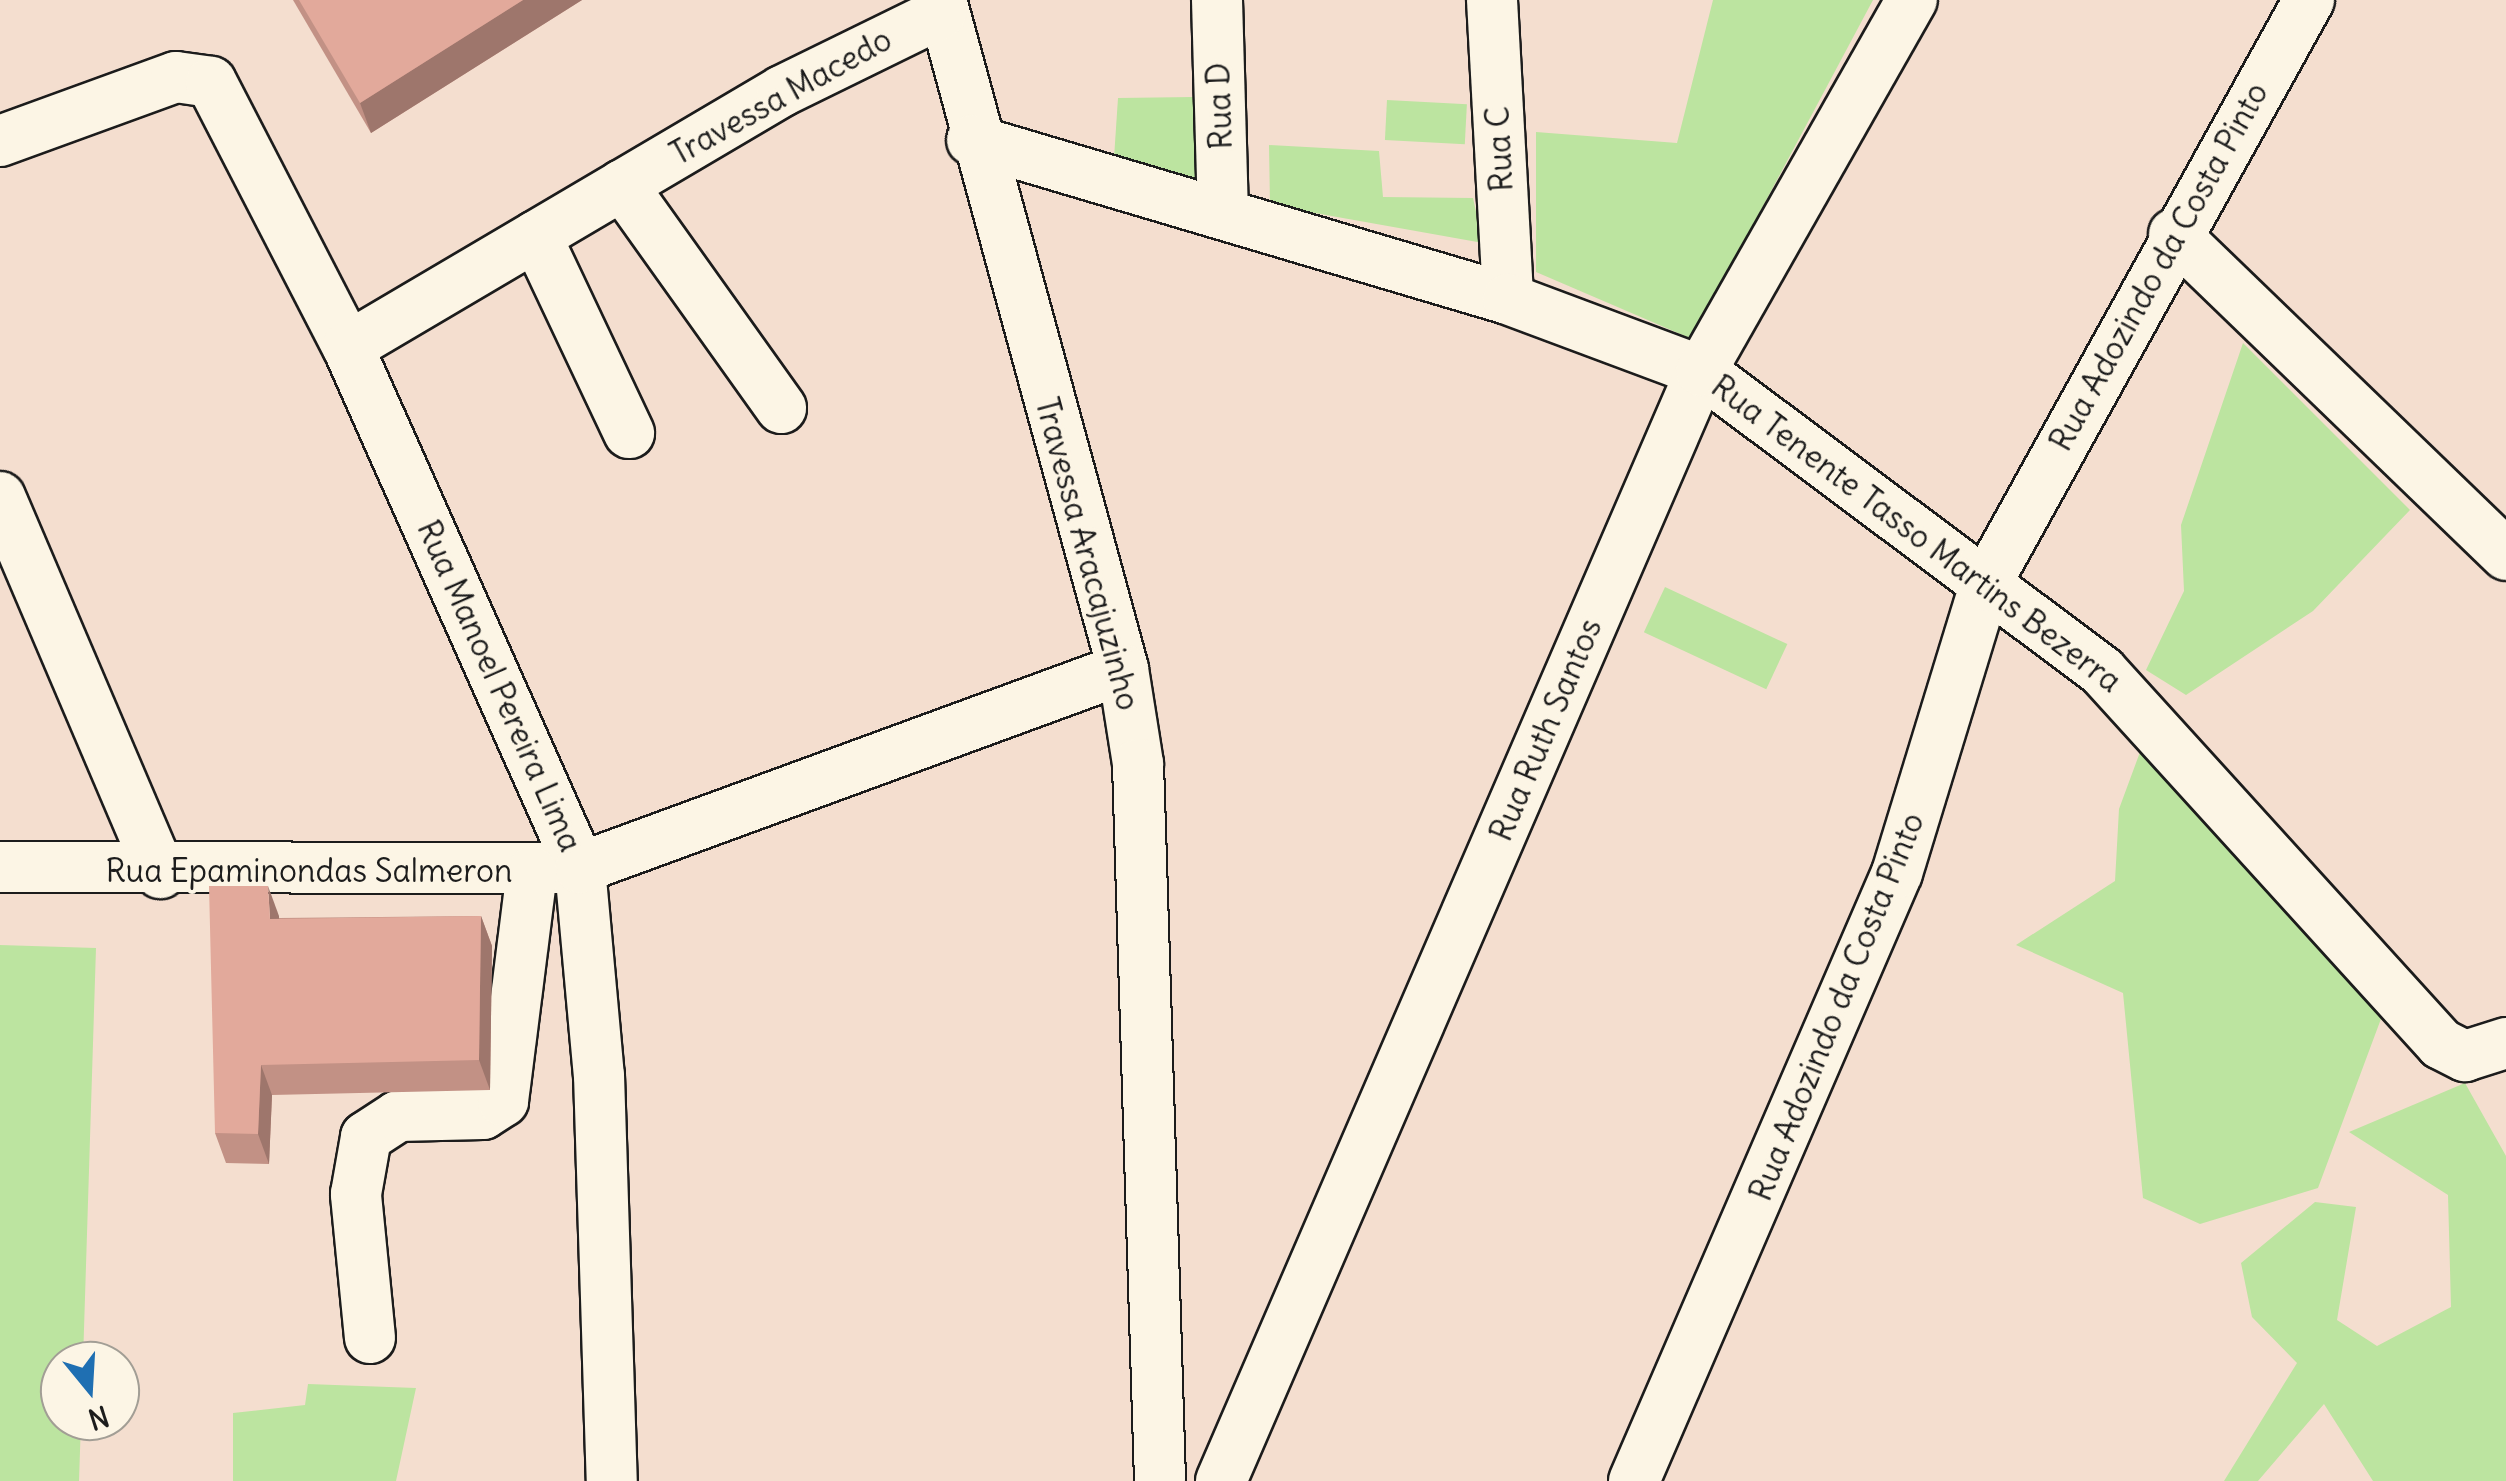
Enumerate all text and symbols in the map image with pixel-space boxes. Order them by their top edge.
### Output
street label: Travessa Macedo [664,20,898,174]
street label: Rua D [1199,62,1241,150]
street label: Rua Adozindo da Costa Pinto [2042,76,2276,458]
street label: Rua C [1479,105,1521,193]
street label: Rua Tenente Tasso Martins Bezerra [1703,367,2129,701]
street label: Travessa Aracajuzinho [1027,393,1147,715]
street label: Rua Manoel Pereira Lima [409,514,589,858]
street label: Rua Ruth Santos [1482,613,1610,847]
street label: Rua Adozindo da Costa Pinto [1741,807,1933,1207]
street label: Rua Epaminondas Salmeron [105,852,513,890]
north arrow [40,1341,140,1441]
text: N [84,1398,113,1438]

